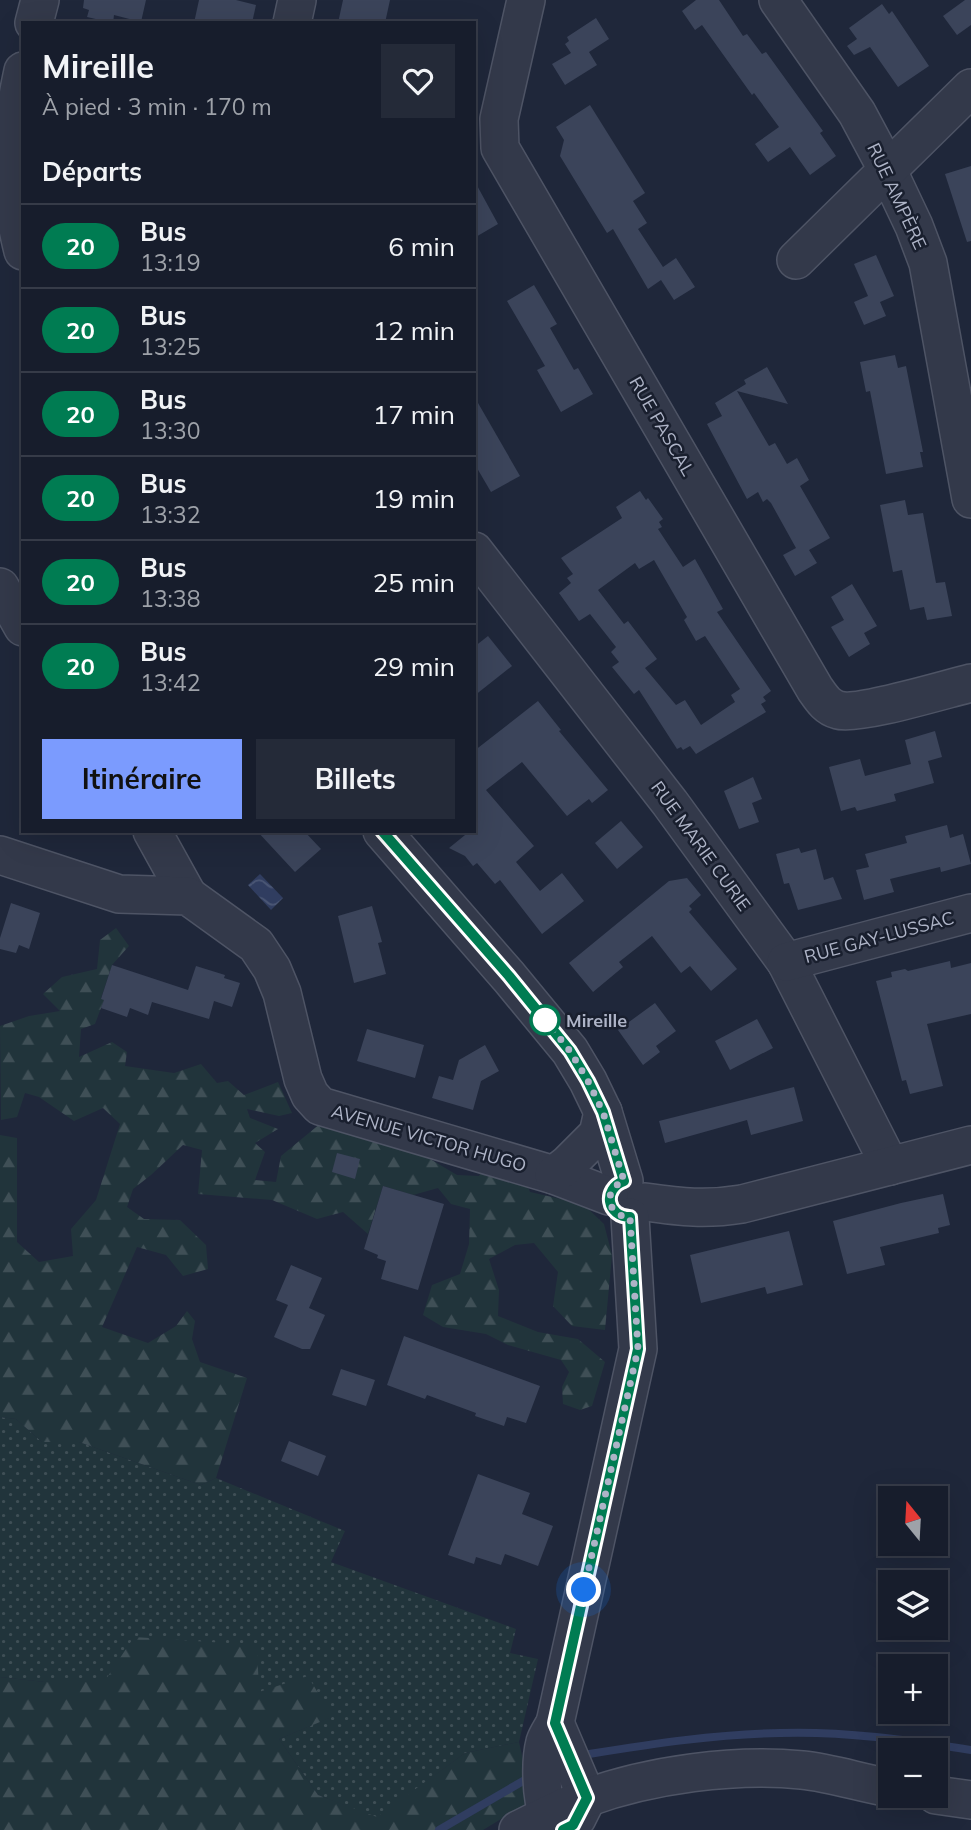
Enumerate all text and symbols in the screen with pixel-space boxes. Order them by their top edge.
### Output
button: heart [381,44,455,118]
text: Mireille [42,45,154,86]
text: À pied · 3 min · 170 m [42,92,272,121]
street label: RUE AMPÈRE [862,139,932,253]
text: Départs [42,155,142,188]
text: Bus [140,215,186,248]
text: 6 min [388,230,455,263]
text: 20 [66,231,95,261]
text: 13:19 [140,248,200,277]
text: Bus [140,299,186,332]
text: 12 min [373,314,455,347]
text: 20 [66,315,95,345]
text: 13:25 [140,332,200,361]
street label: RUE PASCAL [624,372,700,480]
text: Bus [140,383,186,416]
text: 17 min [373,398,455,431]
text: 20 [66,399,95,429]
text: 13:30 [140,416,200,445]
text: Bus [140,467,186,500]
text: 19 min [373,482,455,515]
text: 20 [66,483,95,513]
text: 13:32 [140,500,200,529]
text: Bus [140,551,186,584]
text: 25 min [373,566,455,599]
text: 20 [66,567,95,597]
text: 13:38 [140,584,200,613]
text: Bus [140,635,186,668]
text: 29 min [373,650,455,683]
text: 20 [66,651,95,681]
text: 13:42 [140,668,200,697]
button: Itinéraire [42,739,242,819]
button: Billets [256,739,455,819]
street label: RUE MARIE CURIE [646,776,756,916]
street label: RUE GAY-LUSSAC [802,906,956,968]
marker: Mireille [530,1005,560,1035]
place label: Mireille [566,1009,627,1032]
street label: AVENUE VICTOR HUGO [329,1099,529,1177]
north arrow [878,1486,948,1556]
map controls [878,1486,948,1808]
button: layers [878,1570,948,1640]
your location [566,1572,601,1607]
button: + [878,1654,948,1724]
button: − [878,1738,948,1808]

